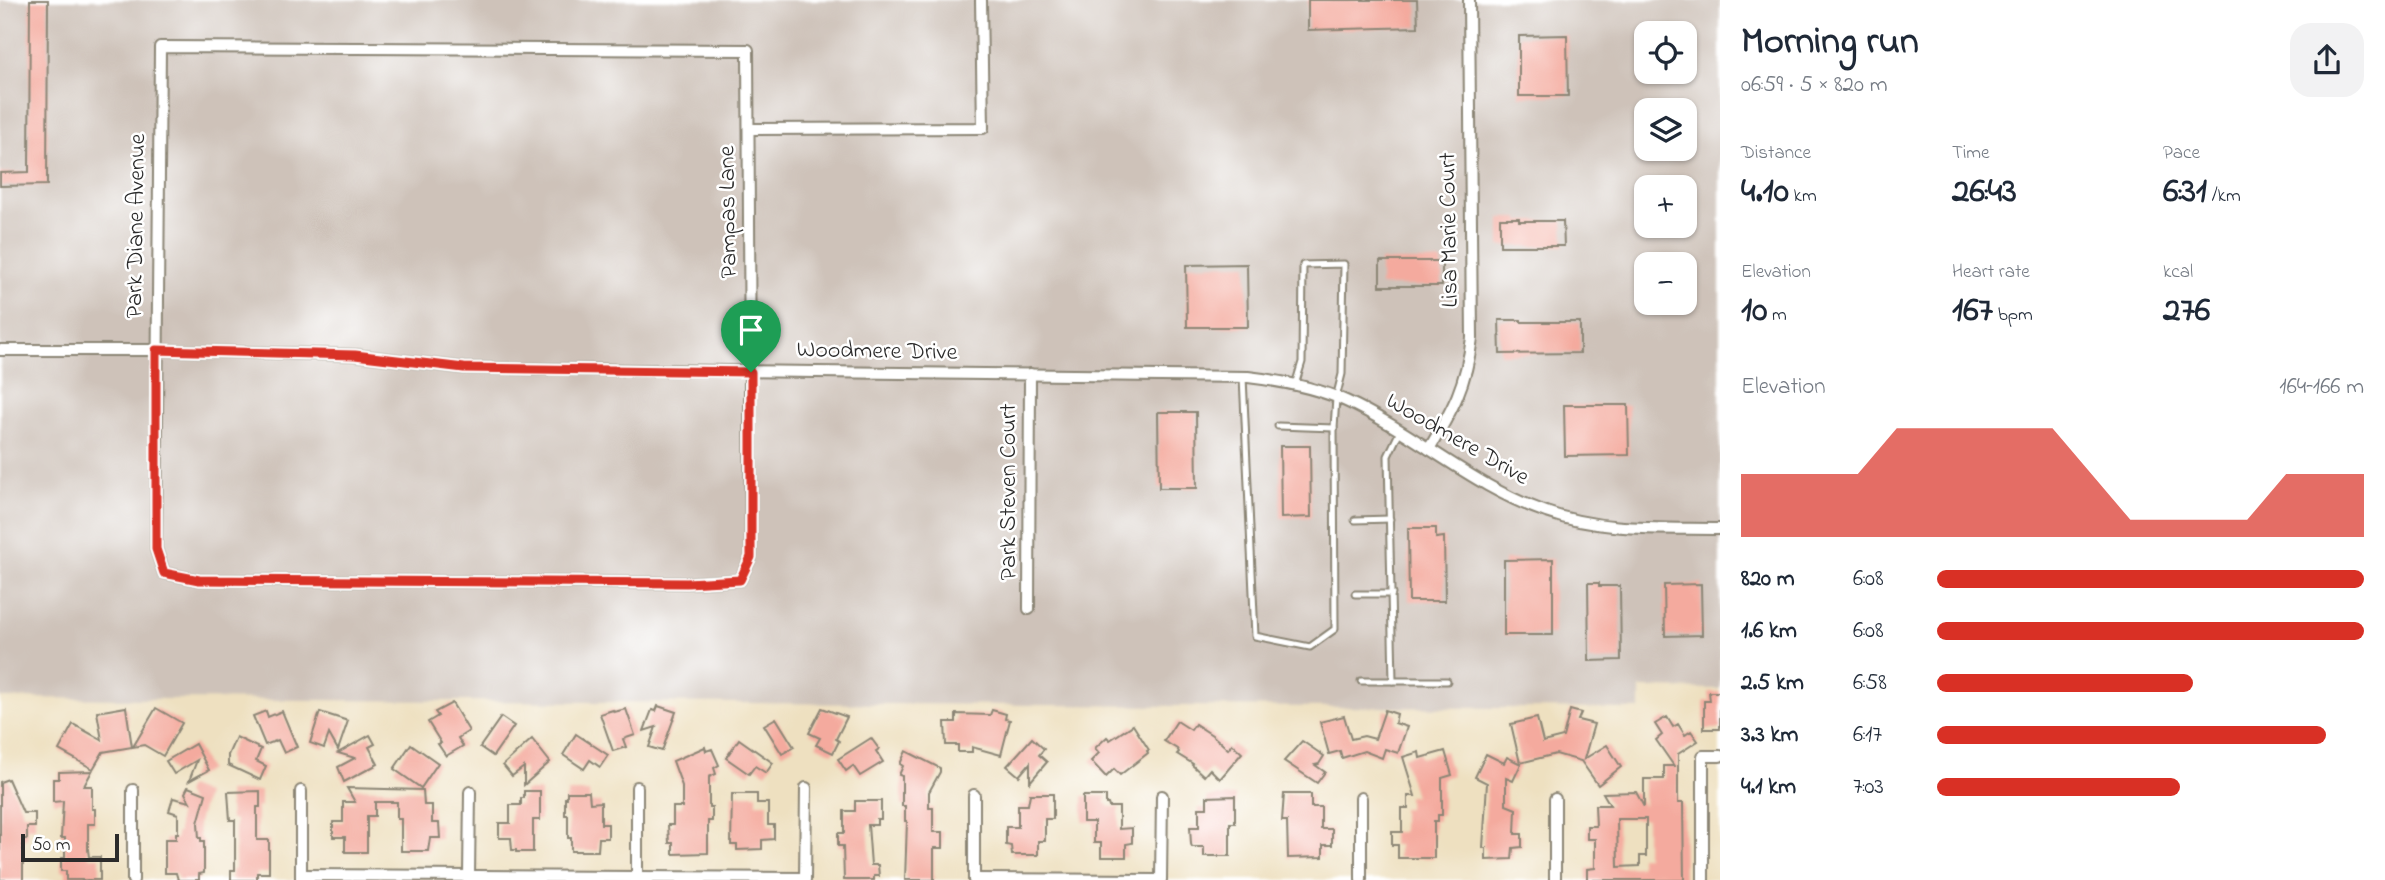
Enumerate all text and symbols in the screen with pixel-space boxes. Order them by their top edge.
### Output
text: Morning run [1741,15,1919,71]
map controls [1634,21,1697,315]
button: locate [1634,21,1697,84]
button: share [2290,23,2364,97]
text: 06:59 · 5 × 820 m [1741,69,1888,102]
button: layers [1634,98,1697,161]
street label: Park Diane Avenue [118,133,156,319]
text: Distance [1741,140,1811,167]
text: Time [1952,140,1990,167]
text: Pace [2163,140,2200,167]
street label: Pampas Lane [710,145,748,279]
street label: Lisa Marie Court [1431,152,1469,308]
text: 4.10 [1741,167,1789,218]
text: 26:43 [1952,167,2017,218]
text: 6:31 [2163,167,2207,218]
button: + [1634,175,1697,238]
text: km [1789,183,1817,210]
text: /km [2207,183,2241,210]
button: − [1634,252,1697,315]
text: Elevation [1741,259,1811,286]
text: Heart rate [1952,259,2030,286]
text: kcal [2163,259,2193,286]
text: 10 [1741,286,1767,337]
text: 167 [1952,286,1993,337]
text: 276 [2163,286,2210,337]
pin [721,300,781,372]
text: m [1767,302,1787,329]
text: bpm [1993,302,2033,329]
icon: arrive [732,311,770,349]
street label: Woodmere Drive [796,333,958,371]
text: Elevation [1741,371,1826,404]
text: 164–166 m [2279,371,2364,404]
street label: Woodmere Drive [1379,385,1536,495]
street label: Park Steven Court [992,404,1027,580]
text: 820 m [1741,563,1795,596]
text: 6:08 [1853,563,1884,596]
text: 1.6 km [1741,615,1797,648]
text: 6:08 [1853,615,1884,648]
text: 2.5 km [1741,667,1804,700]
text: 6:58 [1853,667,1887,700]
text: 3.3 km [1741,719,1798,752]
text: 6:17 [1853,719,1882,752]
text: 4.1 km [1741,771,1796,804]
text: 7:03 [1853,771,1884,804]
scale bar [21,831,119,863]
text: 50 m [32,832,71,859]

